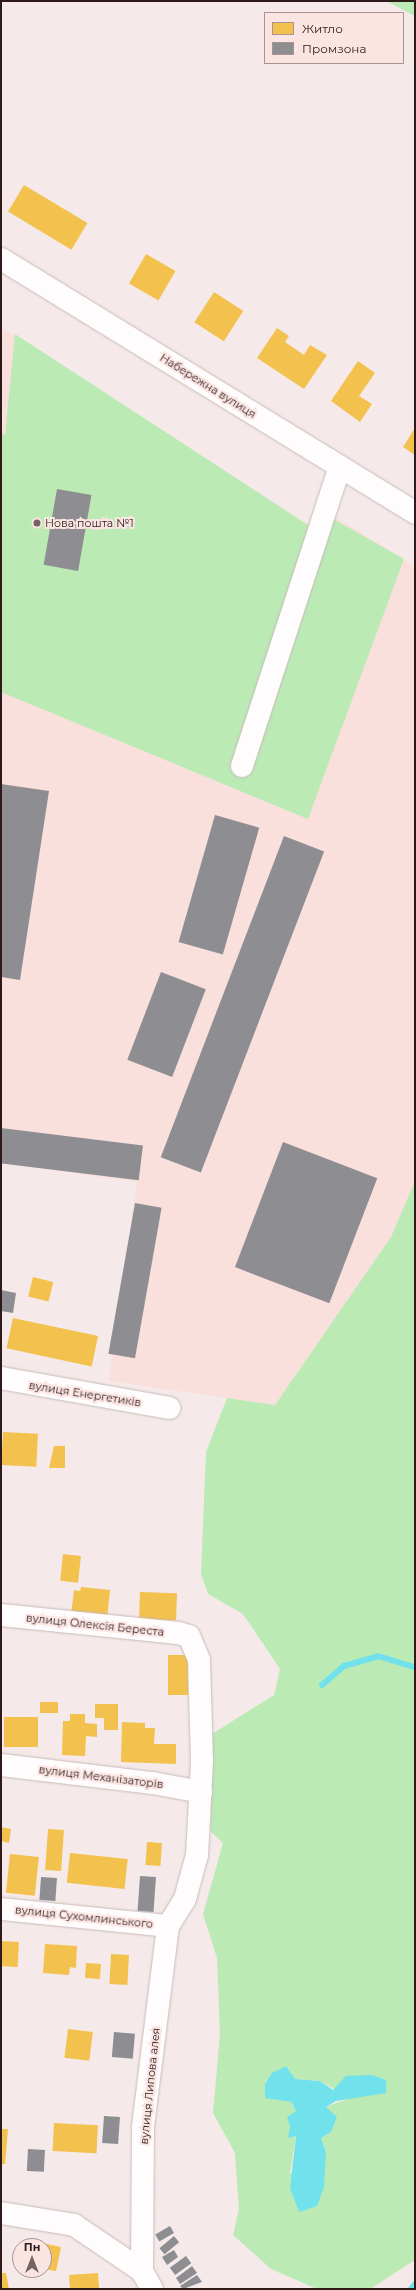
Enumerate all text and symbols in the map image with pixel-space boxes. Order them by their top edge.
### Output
legend [264,12,404,64]
text: Житло [302,21,343,36]
text: Промзона [302,41,366,56]
street label: Набережна вулиця [158,351,258,421]
place label: Нова пошта №1 [45,516,134,530]
marker: Нова пошта №1 [32,518,42,528]
street label: вулиця Енергетиків [28,1379,142,1409]
street label: вулиця Олексія Береста [25,1611,165,1639]
street label: вулиця Механізаторів [38,1763,164,1791]
street label: вулиця Сухомлинського [14,1903,154,1931]
street label: вулиця Липова алея [137,2027,163,2145]
north arrow [12,2238,52,2278]
text: Пн [24,2240,40,2254]

